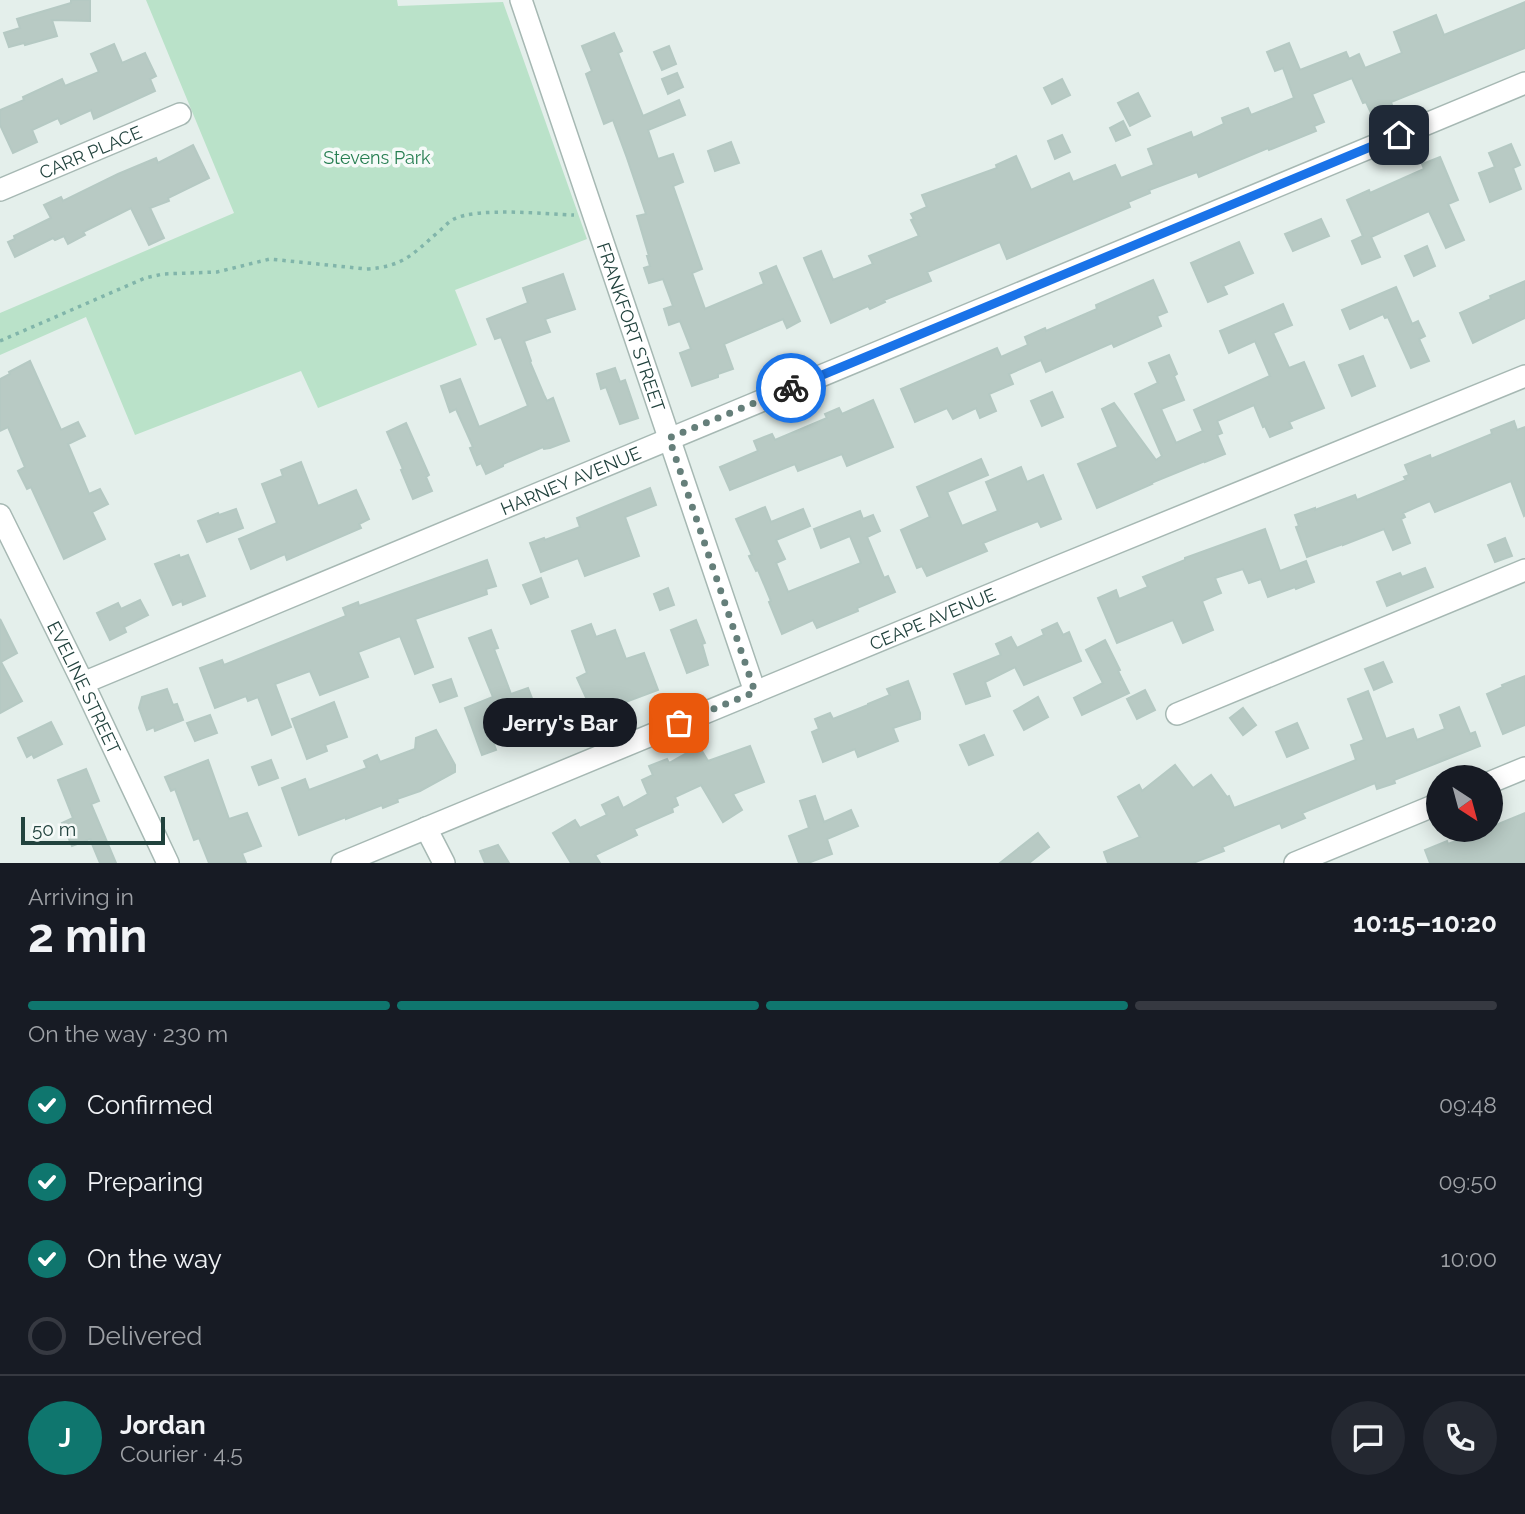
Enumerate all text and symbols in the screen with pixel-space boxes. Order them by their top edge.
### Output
pin [1369,105,1429,165]
icon: home [1380,116,1418,154]
street label: CARR PLACE [36,121,145,183]
park label: Stevens Park [323,147,431,168]
street label: FRANKFORT STREET [593,240,670,414]
courier [756,353,826,423]
icon: bike [772,369,810,407]
street label: HARNEY AVENUE [497,442,644,519]
street label: CEAPE AVENUE [866,583,999,654]
street label: EVELINE STREET [43,617,125,757]
pin [649,693,709,753]
callout: Jerry's Bar [483,698,637,748]
icon: bag [660,704,698,742]
text: Jerry's Bar [502,709,618,736]
north arrow [1426,765,1503,842]
map controls [1426,765,1503,842]
scale bar [21,814,164,846]
text: 50 m [32,818,76,840]
text: Arriving in [28,883,134,910]
text: 10:15–10:20 [1353,908,1497,938]
text: 2 min [28,909,147,963]
text: On the way · 230 m [28,1020,228,1047]
icon: check [28,1086,66,1124]
text: Confirmed [87,1090,213,1120]
text: 09:48 [1439,1091,1497,1118]
icon: check [28,1163,66,1201]
text: Preparing [87,1167,203,1197]
text: 09:50 [1439,1168,1497,1195]
icon: check [28,1240,66,1278]
text: On the way [87,1244,222,1274]
text: 10:00 [1441,1245,1497,1272]
text: Delivered [87,1321,202,1351]
button: chat [1331,1401,1405,1475]
button: phone [1423,1401,1497,1475]
text: Jordan [120,1410,206,1440]
text: J [59,1423,71,1453]
text: Courier · 4.5 [120,1440,243,1467]

